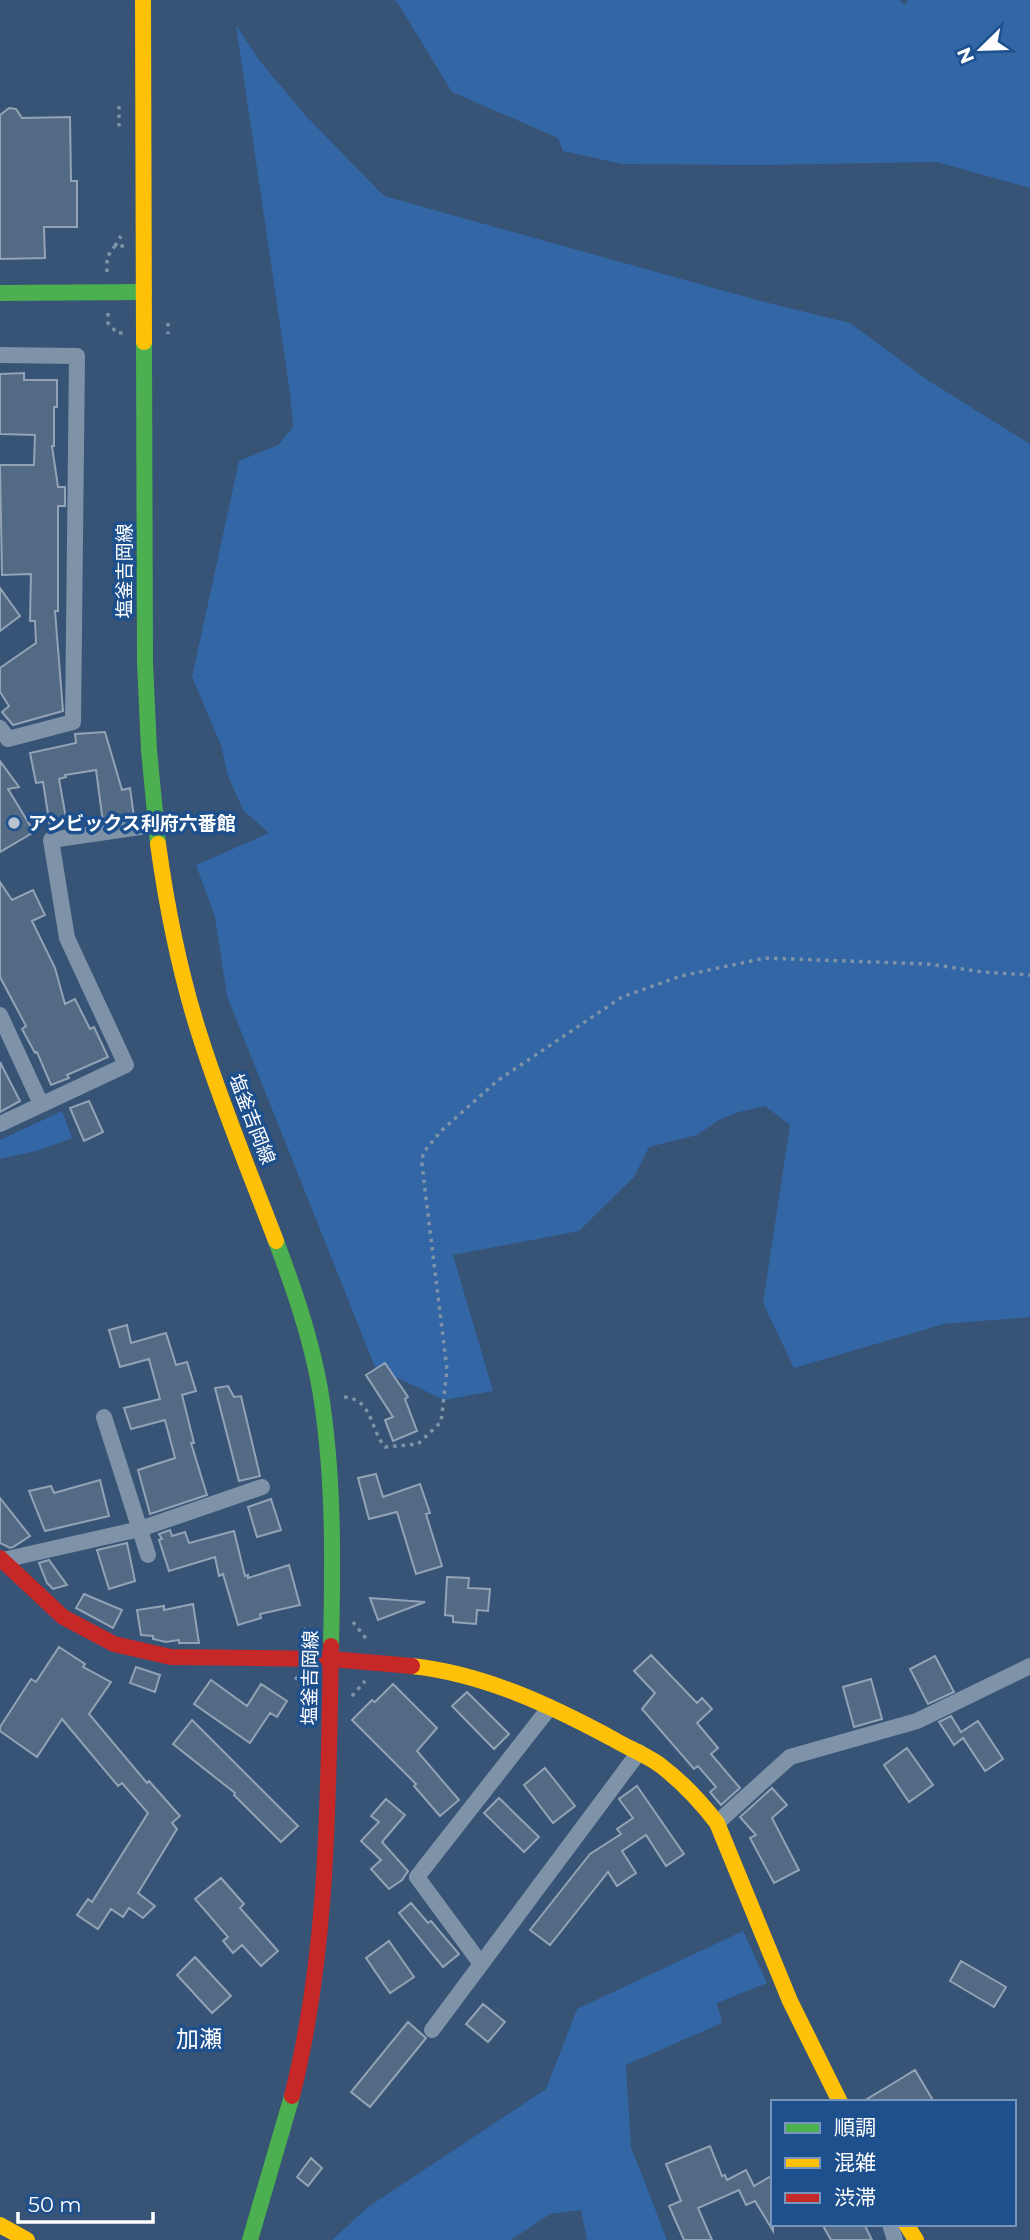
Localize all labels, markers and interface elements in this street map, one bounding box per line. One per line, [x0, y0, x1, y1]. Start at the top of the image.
north arrow [946, 14, 1016, 84]
text: N [952, 44, 979, 67]
street label: 塩釜吉岡線 [113, 523, 136, 619]
place label: アンビックス利府六番館 [28, 812, 236, 835]
marker: アンビックス利府六番館 [6, 815, 22, 831]
street label: 塩釜吉岡線 [224, 1071, 280, 1167]
street label: 塩釜吉岡線 [298, 1630, 322, 1726]
district label: 加瀬 [176, 2025, 222, 2053]
legend [771, 2100, 1016, 2226]
text: 順調 [834, 2115, 876, 2140]
text: 混雑 [834, 2150, 876, 2175]
scale bar [18, 2180, 152, 2224]
text: 渋滞 [834, 2185, 876, 2210]
text: 50 m [28, 2192, 82, 2217]

